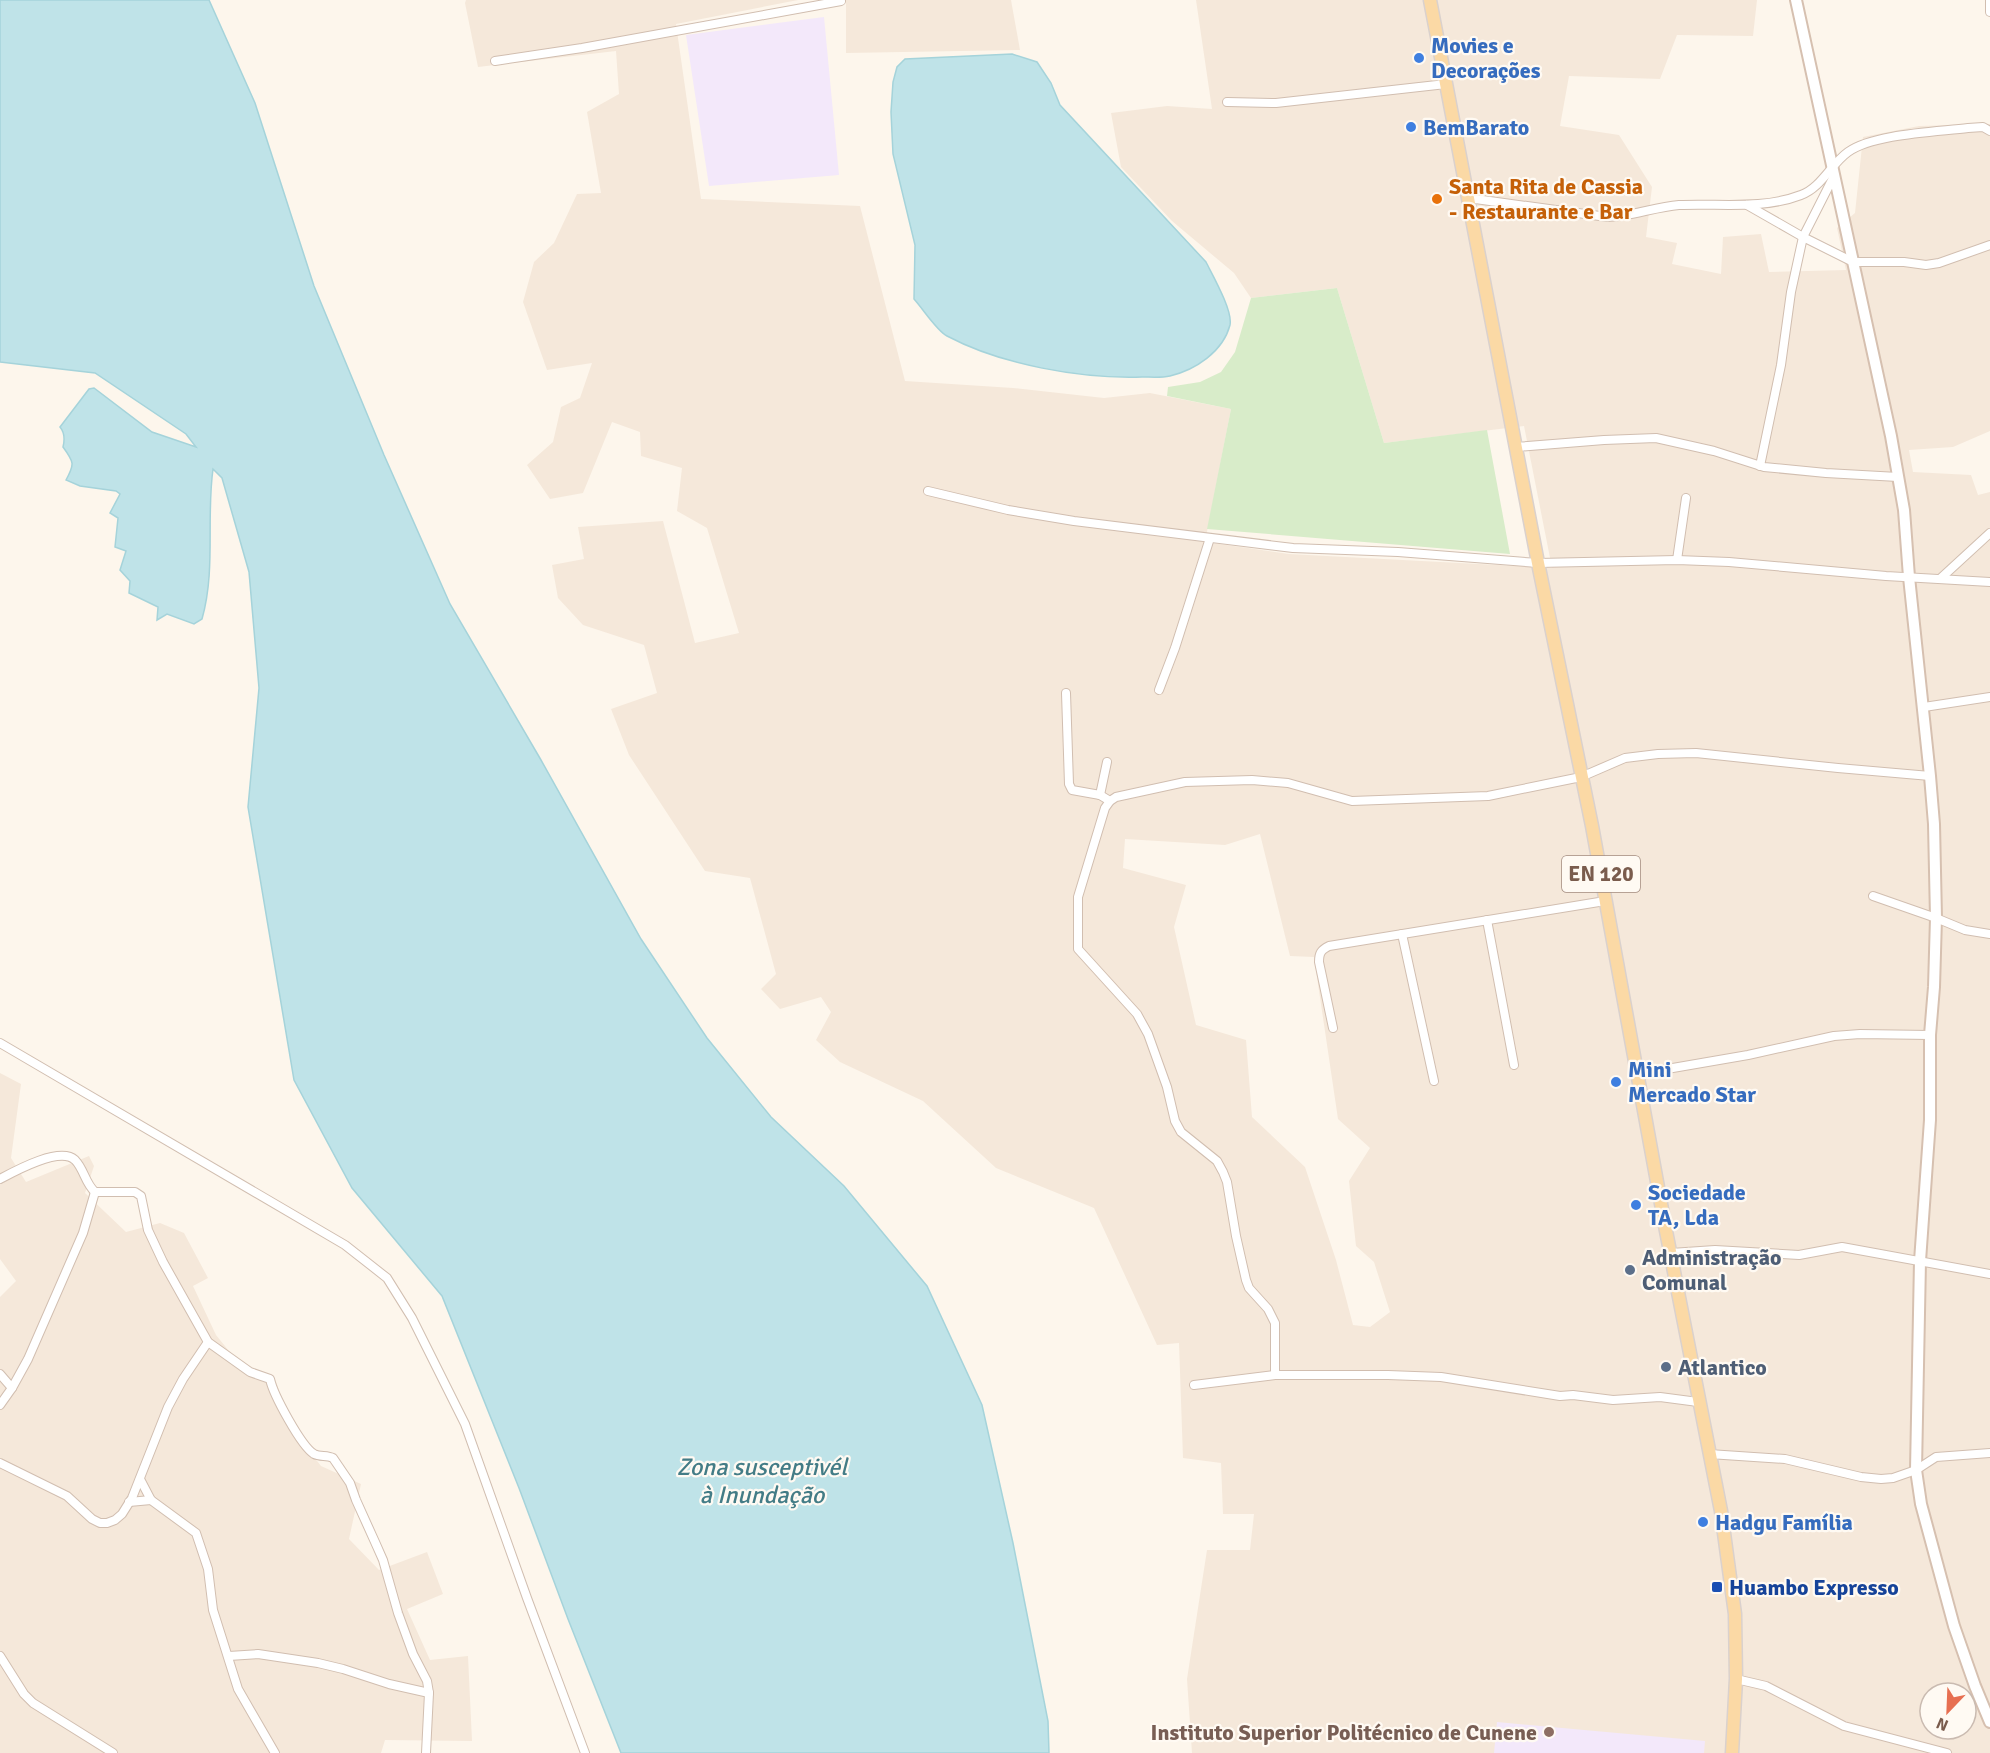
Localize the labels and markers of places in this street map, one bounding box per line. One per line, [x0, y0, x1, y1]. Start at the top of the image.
place label: Movies e Decorações [1431, 32, 1541, 84]
marker: Movies e Decorações [1412, 51, 1426, 65]
place label: BemBarato [1423, 114, 1529, 141]
marker: BemBarato [1404, 120, 1418, 134]
place label: Santa Rita de Cassia - Restaurante e Bar [1449, 173, 1643, 225]
marker: Santa Rita de Cassia - Restaurante e Bar [1430, 192, 1444, 206]
place label: Mini Mercado Star [1628, 1056, 1756, 1108]
marker: Mini Mercado Star [1609, 1075, 1623, 1089]
place label: Sociedade TA, Lda [1648, 1179, 1746, 1231]
marker: Sociedade TA, Lda [1629, 1198, 1643, 1212]
place label: Administração Comunal [1642, 1244, 1781, 1296]
marker: Administração Comunal [1623, 1263, 1637, 1277]
place label: Atlantico [1678, 1354, 1767, 1381]
marker: Atlantico [1659, 1360, 1673, 1374]
place label: Hadgu Família [1715, 1509, 1853, 1536]
marker: Hadgu Família [1696, 1515, 1710, 1529]
place label: Huambo Expresso [1729, 1574, 1899, 1601]
marker: Huambo Expresso [1710, 1580, 1724, 1594]
place label: Instituto Superior Politécnico de Cunene [1150, 1719, 1537, 1746]
marker: Instituto Superior Politécnico de Cunene [1542, 1725, 1556, 1739]

